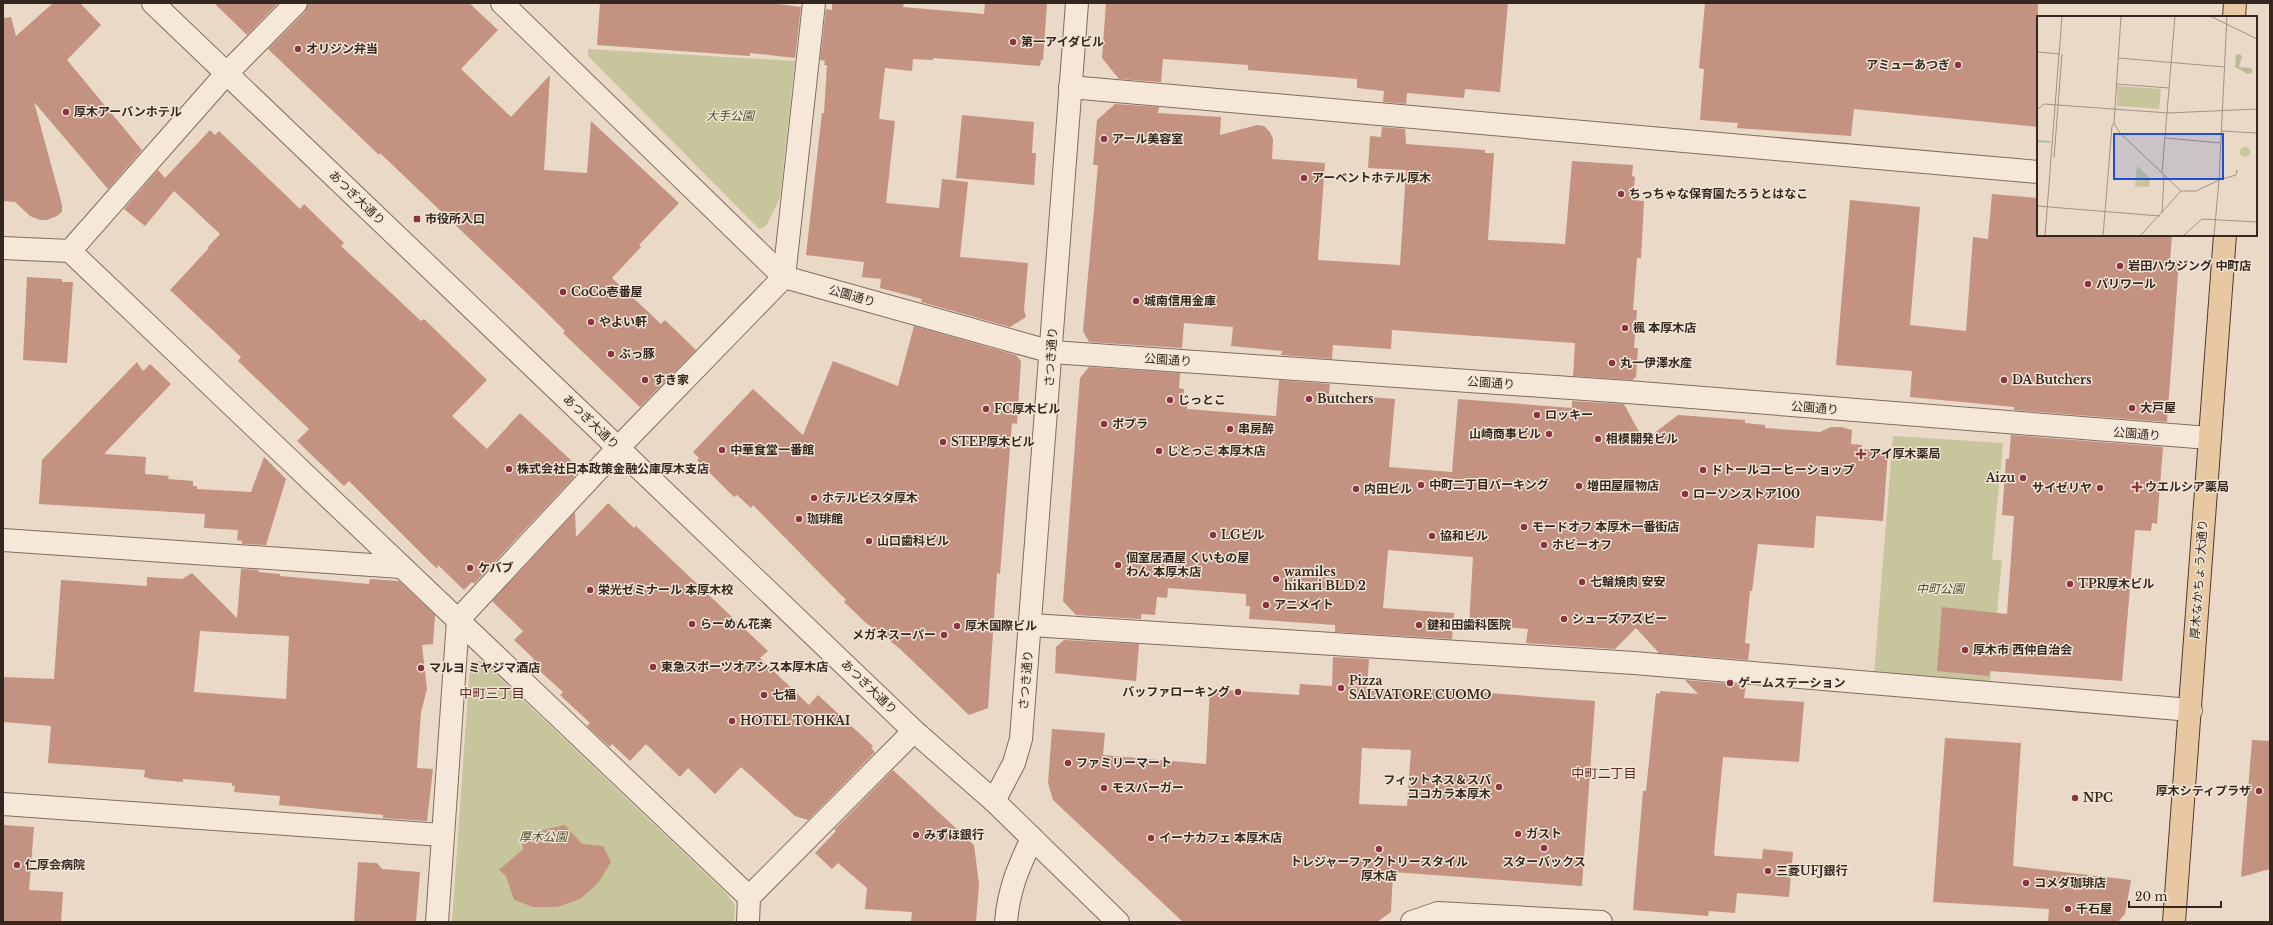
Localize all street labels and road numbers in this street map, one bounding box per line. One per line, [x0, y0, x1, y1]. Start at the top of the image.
street label: あつぎ大通り [326, 167, 388, 228]
street label: 公園通り [827, 282, 877, 309]
street label: さつき通り [1041, 327, 1060, 387]
street label: 公園通り [1144, 350, 1193, 369]
street label: 公園通り [1467, 373, 1516, 392]
street label: あつぎ大通り [560, 391, 622, 452]
street label: 公園通り [1790, 398, 1840, 417]
street label: 公園通り [2112, 424, 2162, 443]
street label: 厚木なかちょう大通り [2187, 519, 2210, 639]
street label: さつき通り [1015, 649, 1036, 711]
street label: あつぎ大通り [838, 656, 900, 717]

